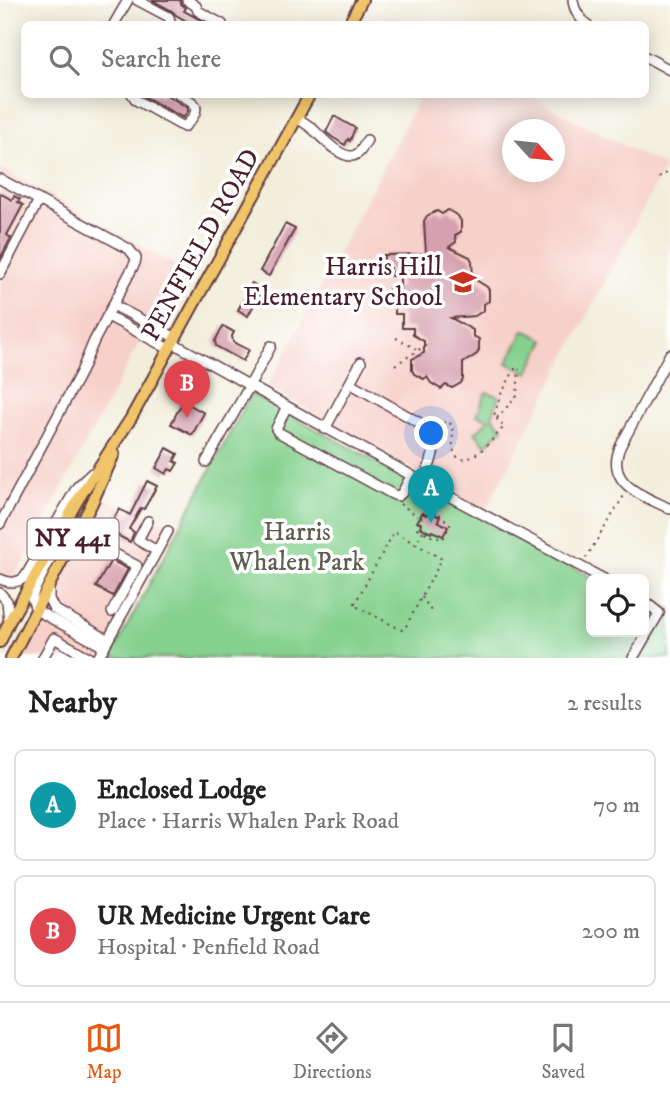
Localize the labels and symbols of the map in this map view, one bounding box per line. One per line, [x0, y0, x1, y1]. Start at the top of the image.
north arrow [502, 119, 565, 182]
street label: PENFIELD ROAD [134, 143, 268, 347]
place label: Harris Hill Elementary School [243, 251, 442, 314]
school or university icon: Harris Hill Elementary School [448, 267, 478, 297]
pin: B [164, 360, 210, 418]
your location [414, 416, 448, 450]
pin: A [408, 465, 454, 523]
park label: Harris Whalen Park [228, 516, 365, 579]
road number: NY 441 [28, 518, 119, 560]

